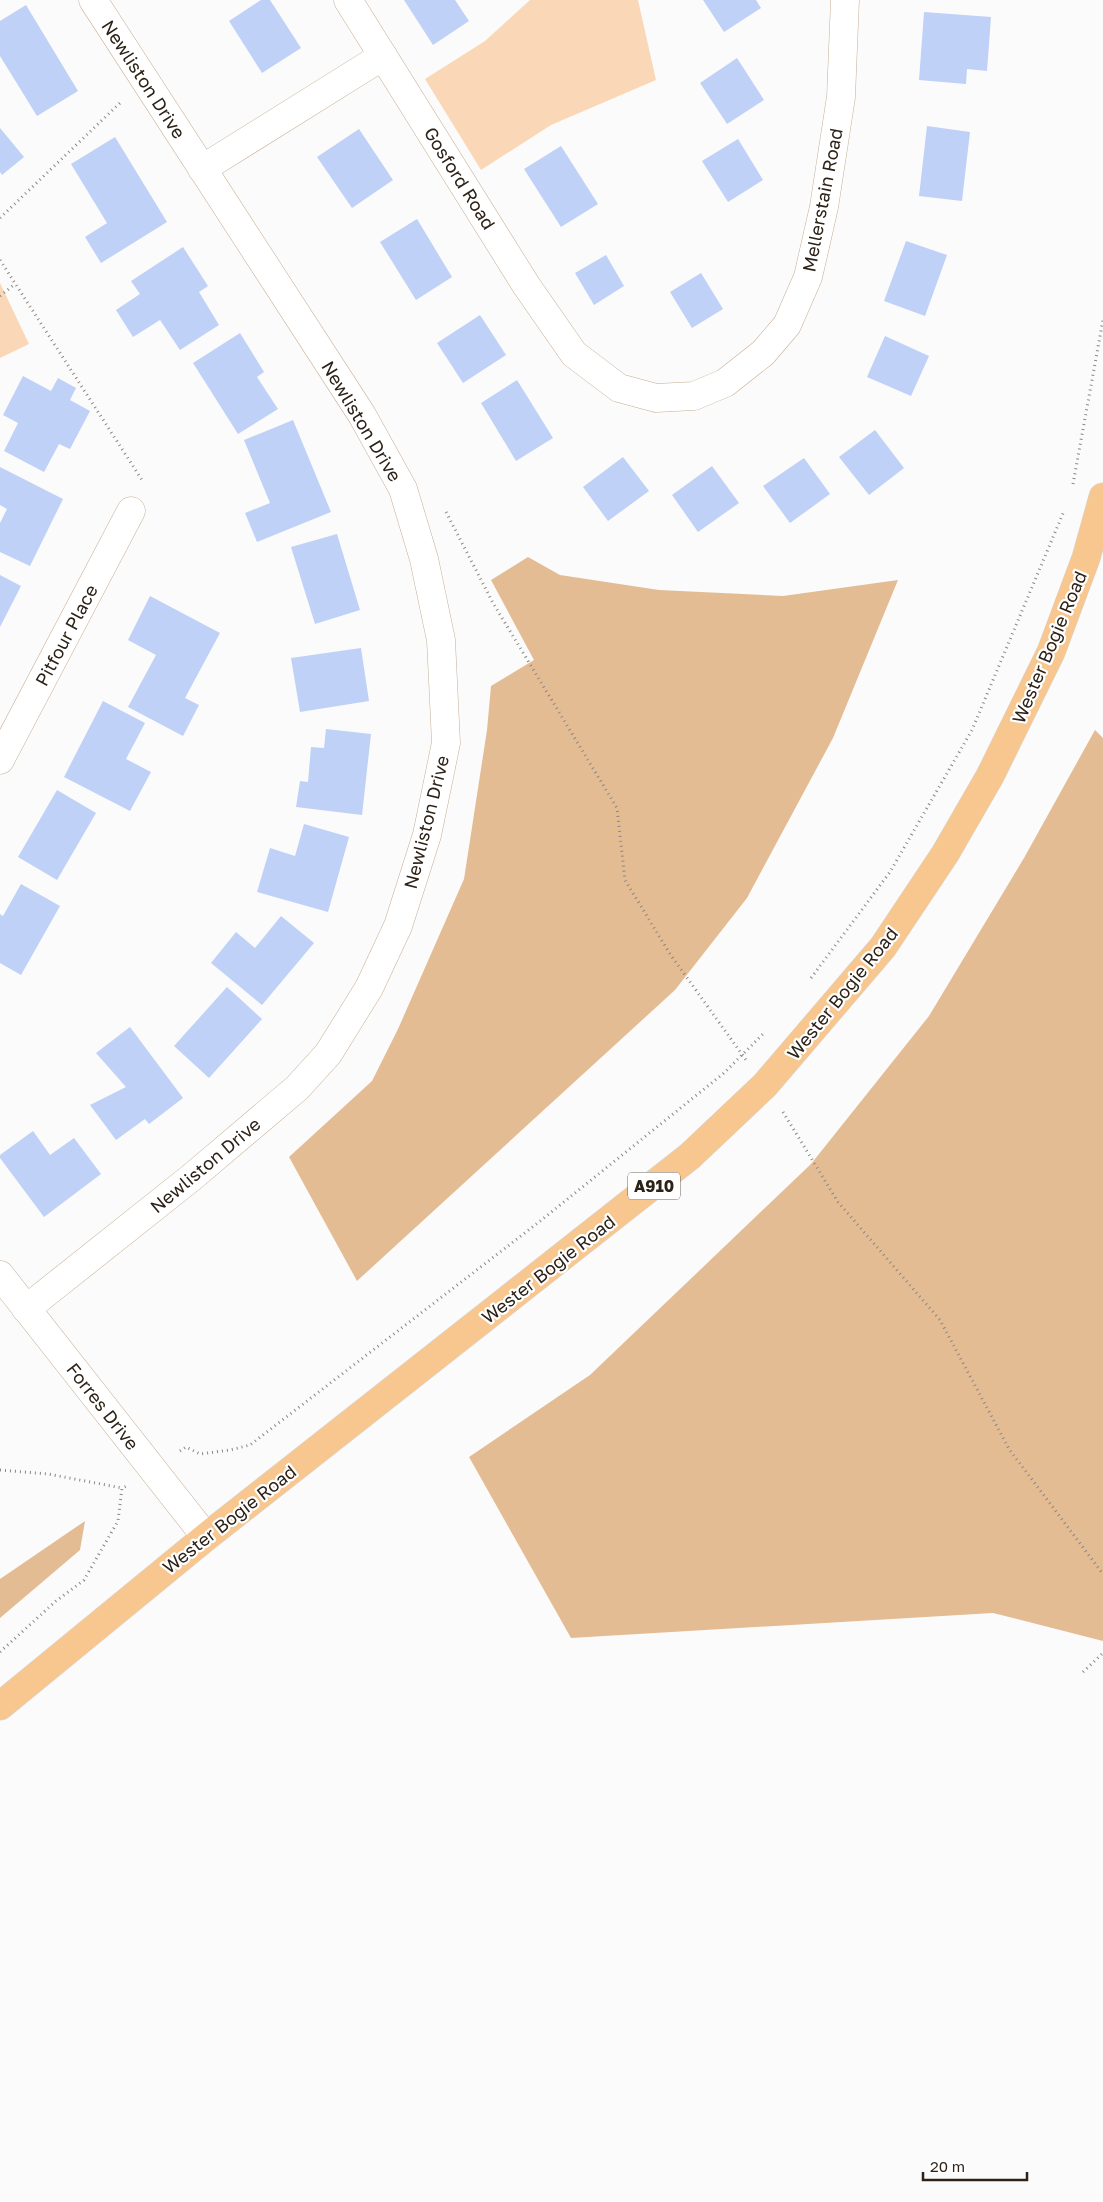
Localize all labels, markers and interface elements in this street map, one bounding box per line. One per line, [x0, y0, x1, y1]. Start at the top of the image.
street label: Newliston Drive [98, 16, 190, 142]
street label: Gosford Road [420, 123, 500, 233]
street label: Mellerstain Road [797, 126, 847, 274]
street label: Newliston Drive [317, 357, 407, 485]
street label: Wester Bogie Road [1007, 567, 1091, 727]
street label: Pitfour Place [30, 581, 102, 689]
street label: Newliston Drive [399, 753, 453, 891]
street label: Wester Bogie Road [782, 923, 902, 1063]
street label: Newliston Drive [146, 1113, 264, 1217]
road number: A910 [628, 1172, 680, 1200]
street label: Wester Bogie Road [477, 1210, 619, 1328]
street label: Forres Drive [62, 1358, 144, 1454]
street label: Wester Bogie Road [158, 1460, 300, 1578]
scale bar [923, 2150, 1027, 2182]
text: 20 m [930, 2157, 965, 2175]

